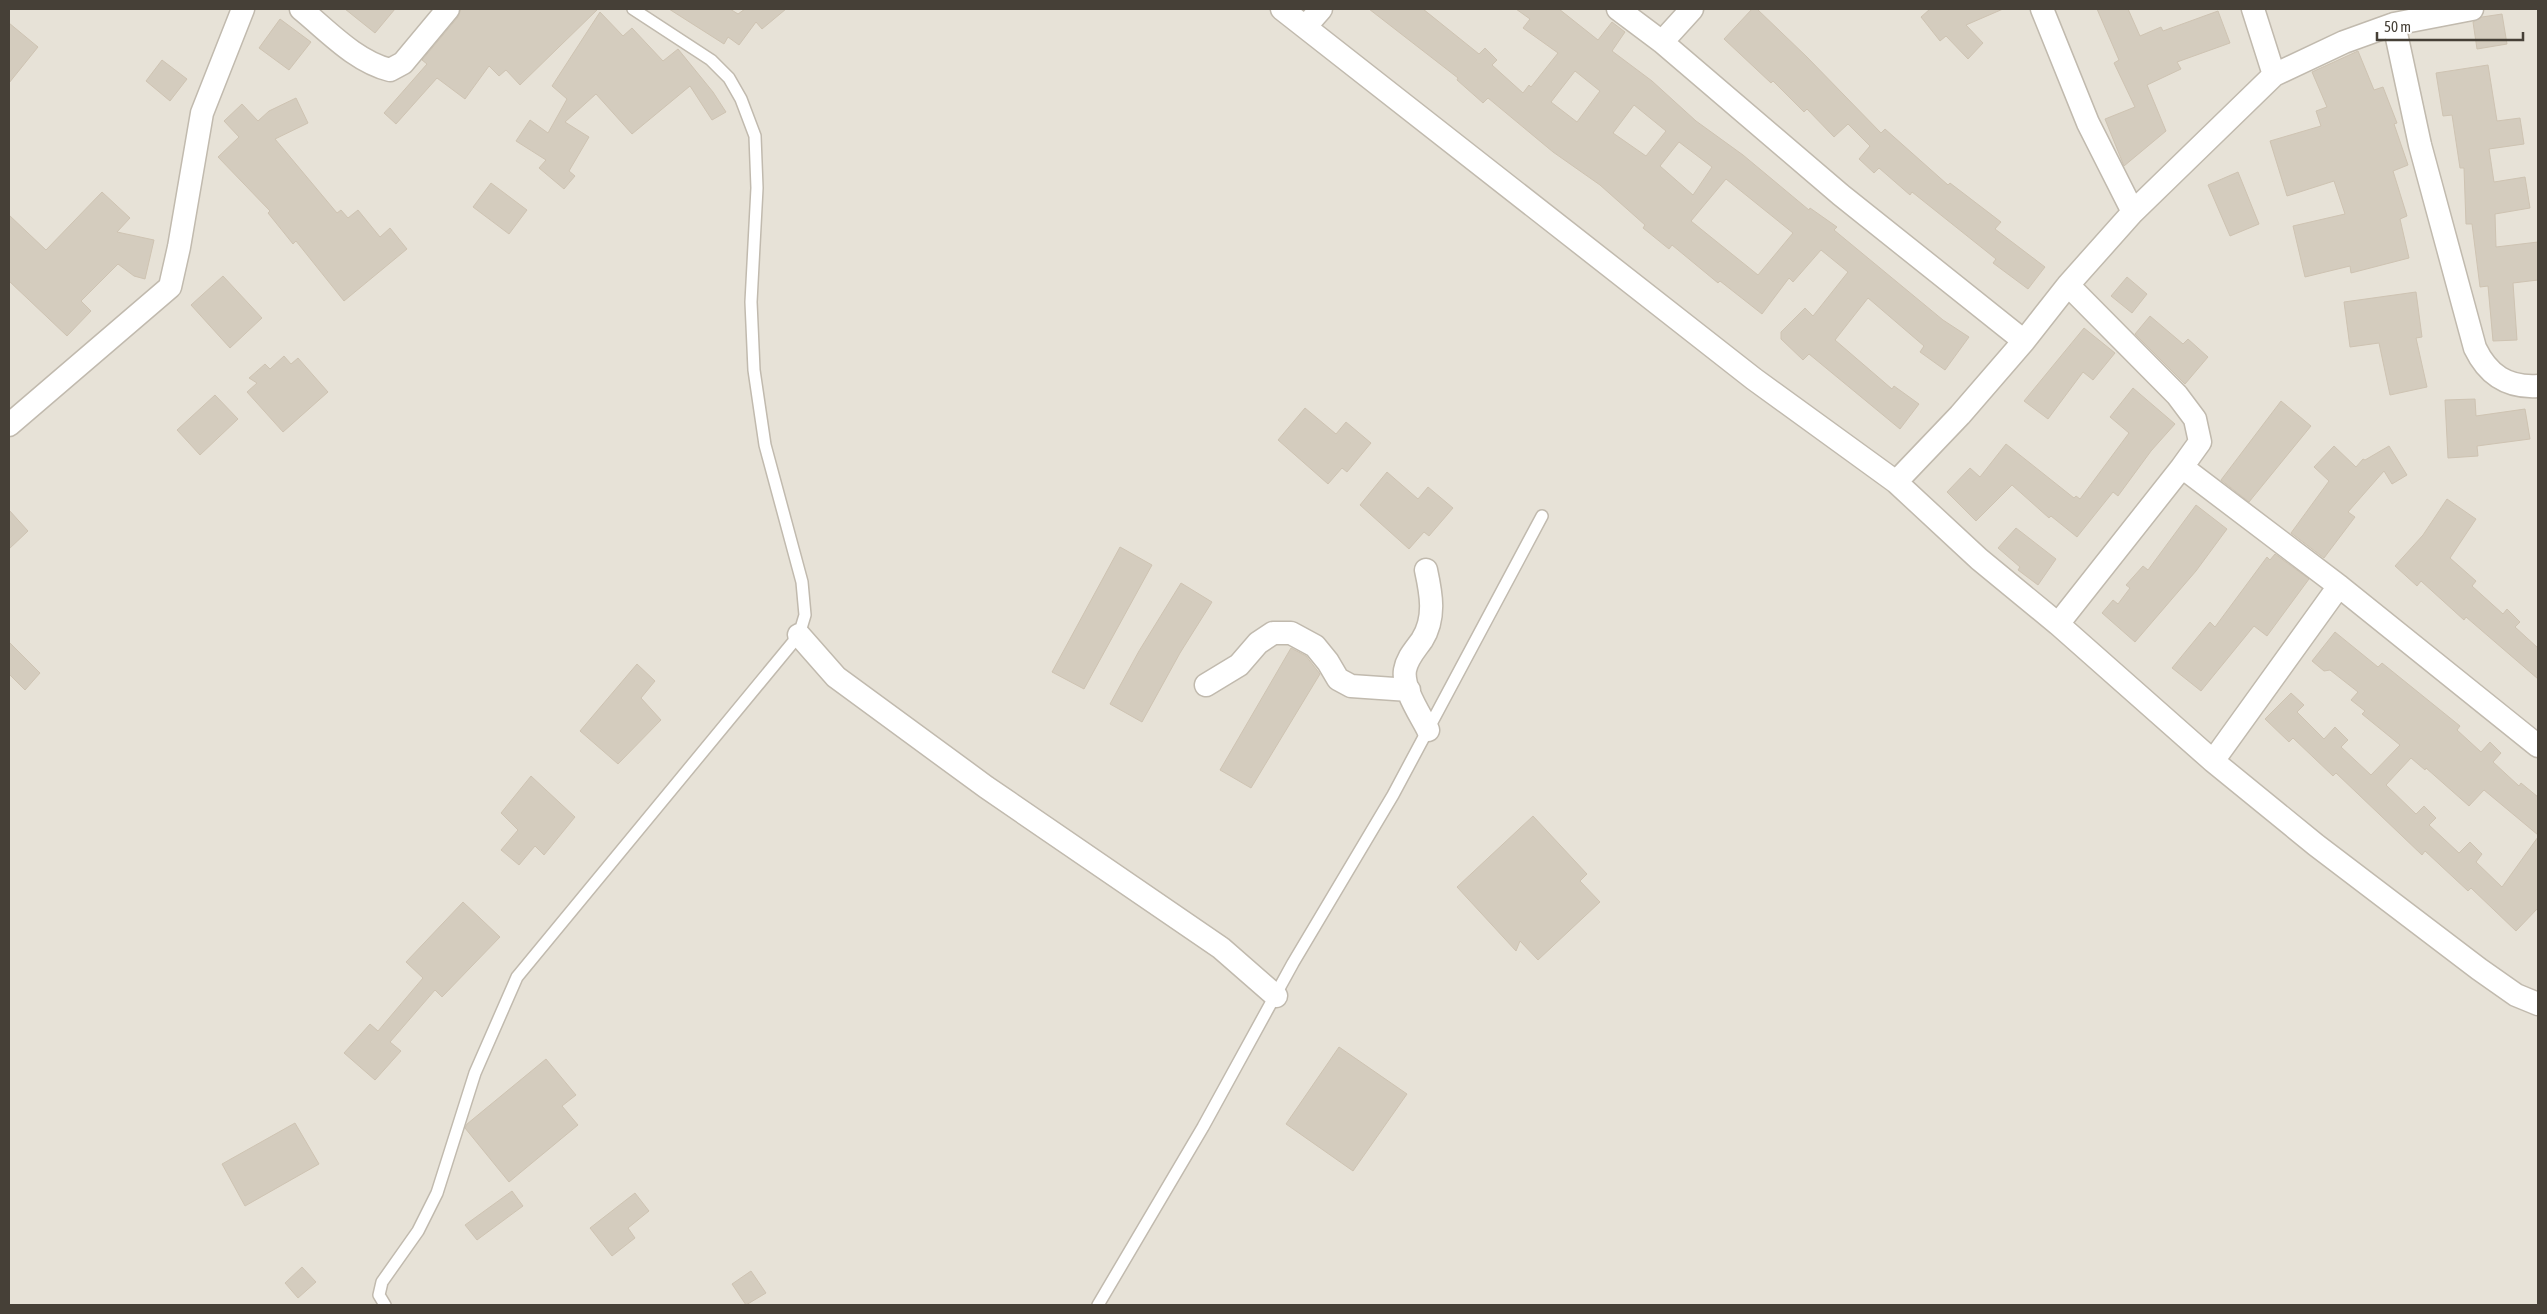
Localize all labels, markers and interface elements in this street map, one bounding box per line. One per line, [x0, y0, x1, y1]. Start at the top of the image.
scale bar [2377, 10, 2523, 42]
text: 50 m [2384, 18, 2411, 35]

